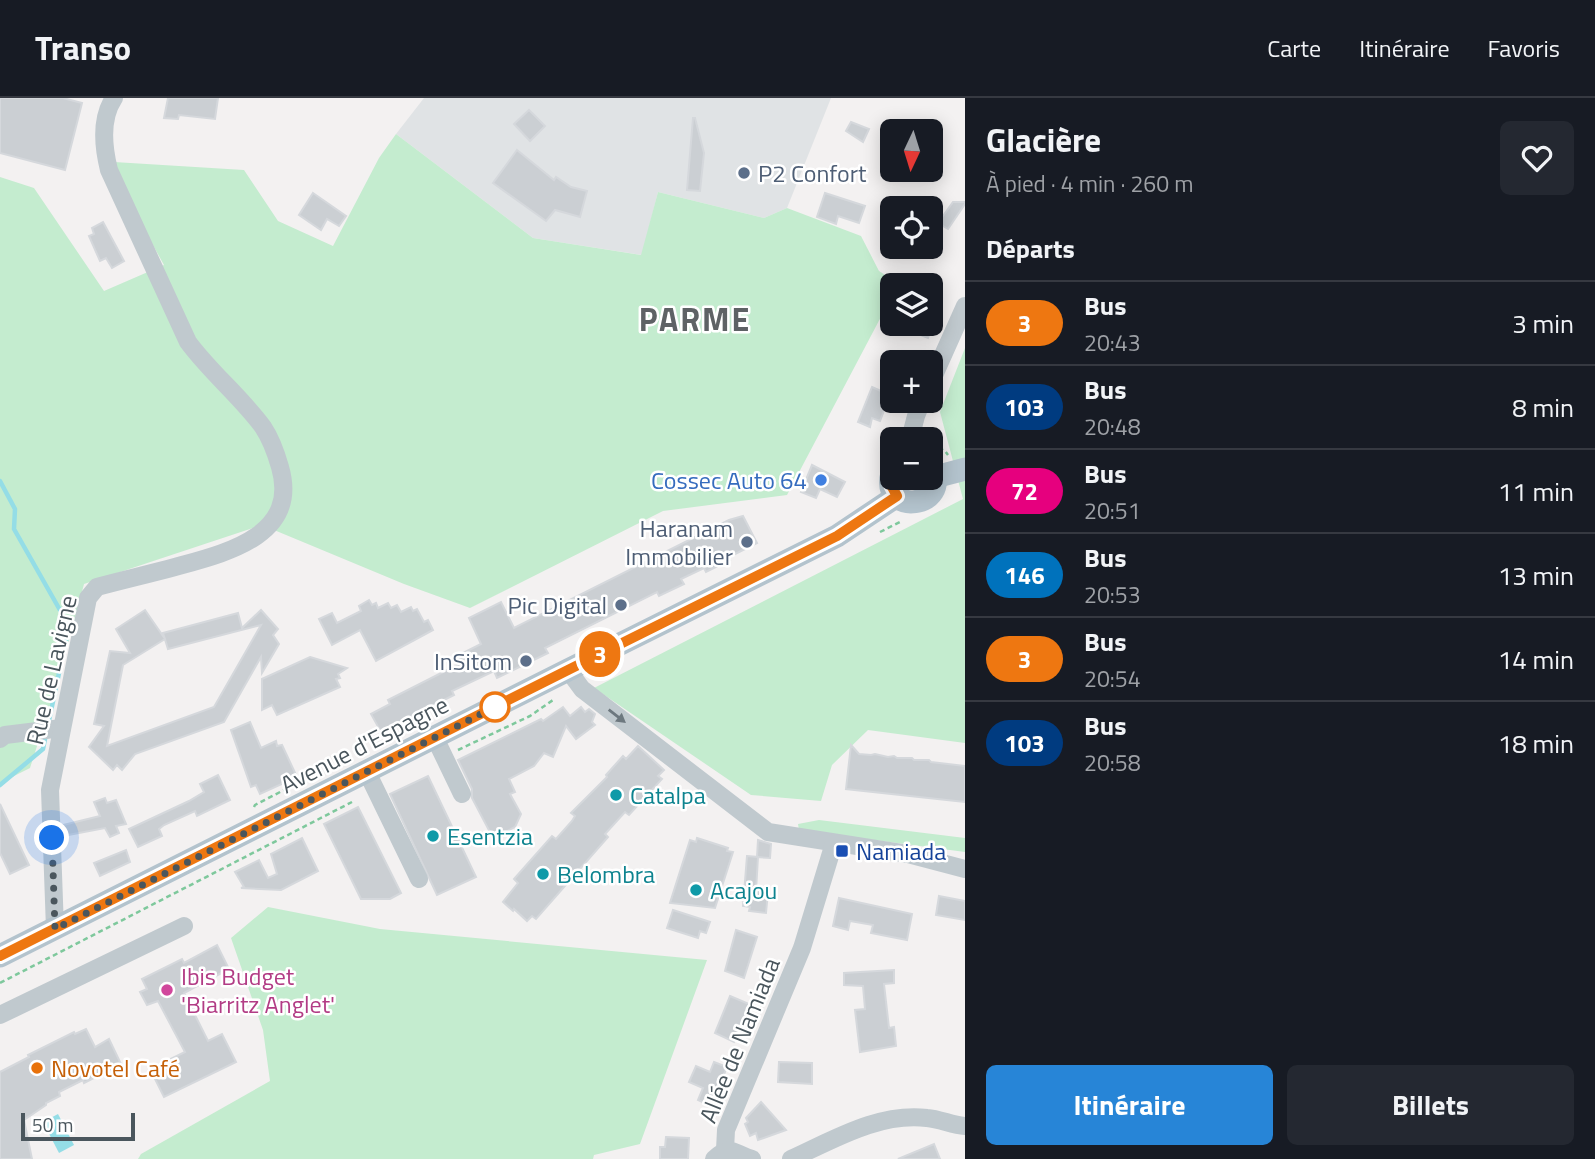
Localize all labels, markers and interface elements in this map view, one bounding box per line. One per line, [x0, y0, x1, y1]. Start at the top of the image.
text: Transo [35, 23, 131, 73]
text: Carte [1267, 30, 1321, 66]
text: Itinéraire [1359, 30, 1450, 66]
text: Favoris [1488, 30, 1560, 66]
text: Glacière [986, 115, 1101, 165]
north arrow [880, 119, 943, 182]
map controls [880, 119, 943, 490]
button: heart [1500, 121, 1574, 195]
place label: P2 Confort [758, 155, 867, 191]
marker: P2 Confort [736, 165, 752, 181]
text: À pied · 4 min · 260 m [986, 166, 1193, 201]
button: locate [880, 196, 943, 259]
text: Départs [986, 229, 1075, 268]
button: layers [880, 273, 943, 336]
text: Bus [1084, 286, 1126, 325]
district label: PARME [639, 295, 751, 343]
text: 3 min [1512, 304, 1574, 343]
text: 3 [1018, 305, 1031, 341]
text: 20:43 [1084, 325, 1141, 360]
button: + [880, 350, 943, 413]
text: Bus [1084, 370, 1126, 409]
text: 8 min [1512, 388, 1574, 427]
text: 103 [1004, 389, 1045, 425]
text: 20:48 [1084, 409, 1141, 444]
button: − [880, 427, 943, 490]
text: Bus [1084, 454, 1126, 493]
place label: Cossec Auto 64 [651, 462, 807, 498]
marker: Cossec Auto 64 [813, 472, 829, 488]
text: 11 min [1498, 472, 1574, 511]
text: 72 [1011, 473, 1038, 509]
text: 20:51 [1084, 493, 1141, 528]
place label: Haranam Immobilier [625, 510, 733, 574]
marker: Haranam Immobilier [739, 534, 755, 550]
text: Bus [1084, 538, 1126, 577]
text: 13 min [1498, 556, 1574, 595]
text: 146 [1004, 557, 1045, 593]
text: 20:53 [1084, 577, 1141, 612]
place label: Pic Digital [507, 587, 607, 623]
street label: Rue de Lavigne [16, 592, 86, 748]
marker: Pic Digital [613, 597, 629, 613]
text: Bus [1084, 622, 1126, 661]
line badge: 3 [577, 631, 623, 677]
text: 3 [593, 636, 607, 672]
text: 14 min [1498, 640, 1574, 679]
text: 3 [1018, 641, 1031, 677]
place label: InSitom [434, 643, 512, 679]
marker: InSitom [518, 653, 534, 669]
text: 20:54 [1084, 661, 1141, 696]
street label: Avenue d'Espagne [274, 686, 454, 802]
unlabelled marker [480, 692, 510, 722]
text: Bus [1084, 706, 1126, 745]
one-way arrow [607, 709, 625, 724]
text: 18 min [1498, 724, 1574, 763]
text: 103 [1004, 725, 1045, 761]
text: 20:58 [1084, 745, 1141, 780]
place label: Catalpa [630, 777, 706, 813]
marker: Catalpa [608, 787, 624, 803]
place label: Esentzia [447, 818, 533, 854]
your location [34, 820, 69, 855]
marker: Esentzia [425, 828, 441, 844]
place label: Namiada [856, 833, 946, 869]
marker: Namiada [834, 843, 850, 859]
place label: Belombra [557, 856, 655, 892]
marker: Belombra [535, 866, 551, 882]
place label: Acajou [710, 872, 777, 908]
marker: Acajou [688, 882, 704, 898]
street label: Allée de Namiada [689, 952, 789, 1128]
place label: Ibis Budget 'Biarritz Anglet' [181, 958, 335, 1022]
marker: Ibis Budget 'Biarritz Anglet' [159, 982, 175, 998]
place label: Novotel Café [51, 1050, 180, 1086]
marker: Novotel Café [29, 1060, 45, 1076]
button: Itinéraire [986, 1065, 1273, 1145]
button: Billets [1287, 1065, 1574, 1145]
scale bar [21, 1110, 135, 1142]
text: 50 m [32, 1110, 73, 1139]

